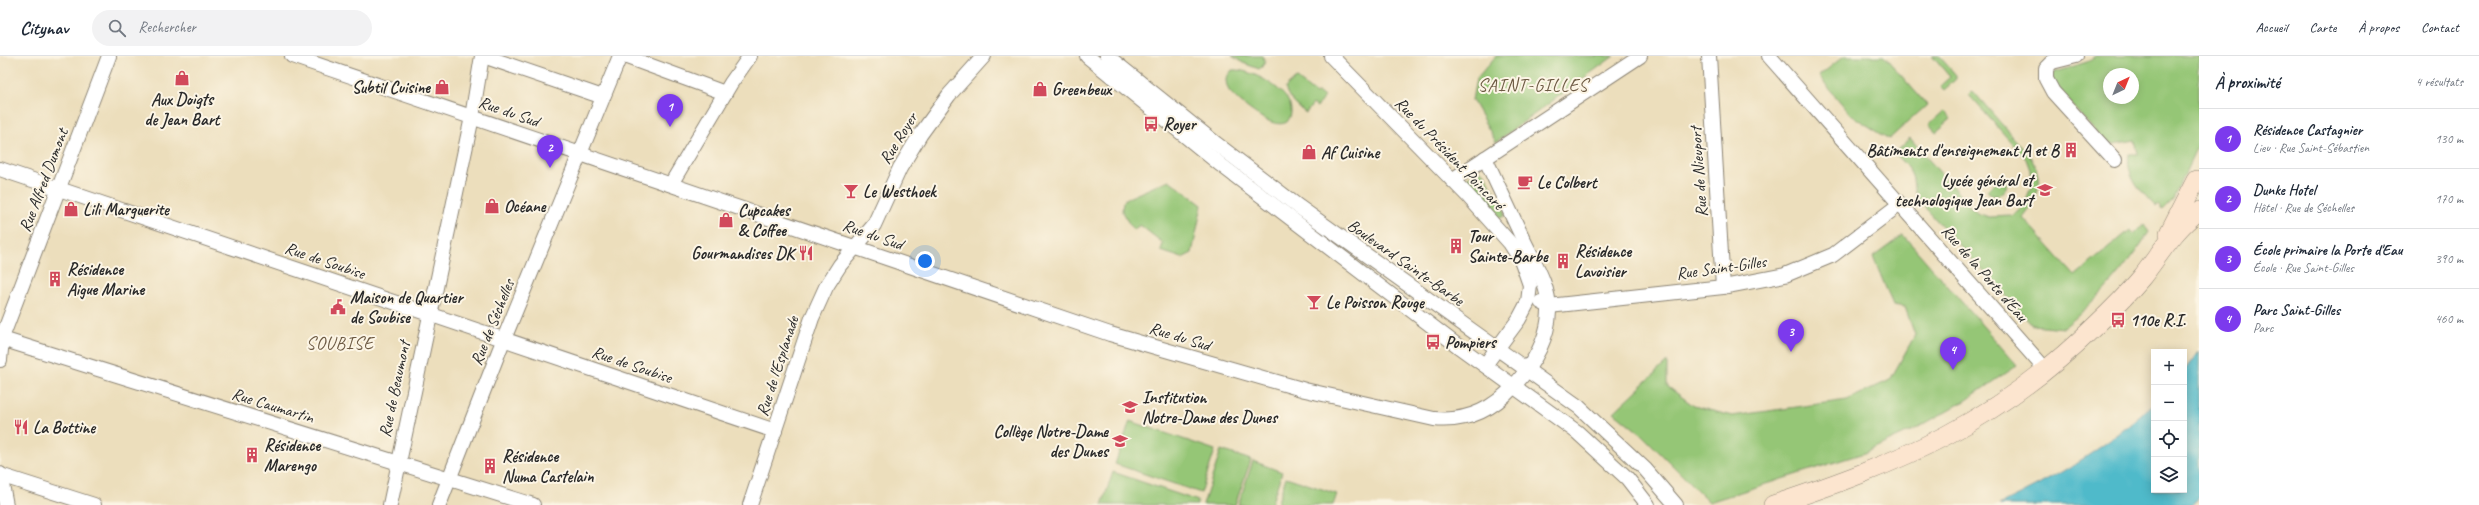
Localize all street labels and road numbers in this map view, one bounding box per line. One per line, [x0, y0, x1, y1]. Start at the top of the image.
street label: Rue du Sud [476, 91, 545, 133]
street label: Rue du Président Poincaré [1390, 93, 1511, 216]
street label: Rue Royer [875, 107, 923, 168]
street label: Rue Alfred Dumont [14, 123, 74, 235]
street label: Rue de Nieuport [1685, 124, 1712, 218]
street label: Rue du Sud [840, 214, 909, 256]
street label: Boulevard Sainte-Barbe [1343, 214, 1469, 311]
street label: Rue de la Porte d'Eau [1937, 221, 2033, 327]
street label: Rue de Soubise [282, 237, 369, 284]
street label: Rue Saint-Gilles [1675, 250, 1770, 284]
street label: Rue de Séchelles [466, 275, 520, 368]
street label: Rue de l'Esplanade [751, 312, 804, 419]
street label: Rue du Sud [1147, 317, 1216, 357]
street label: Rue de Beaumont [374, 337, 415, 439]
street label: Rue de Soubise [589, 341, 676, 388]
street label: Rue Caumartin [229, 383, 318, 428]

